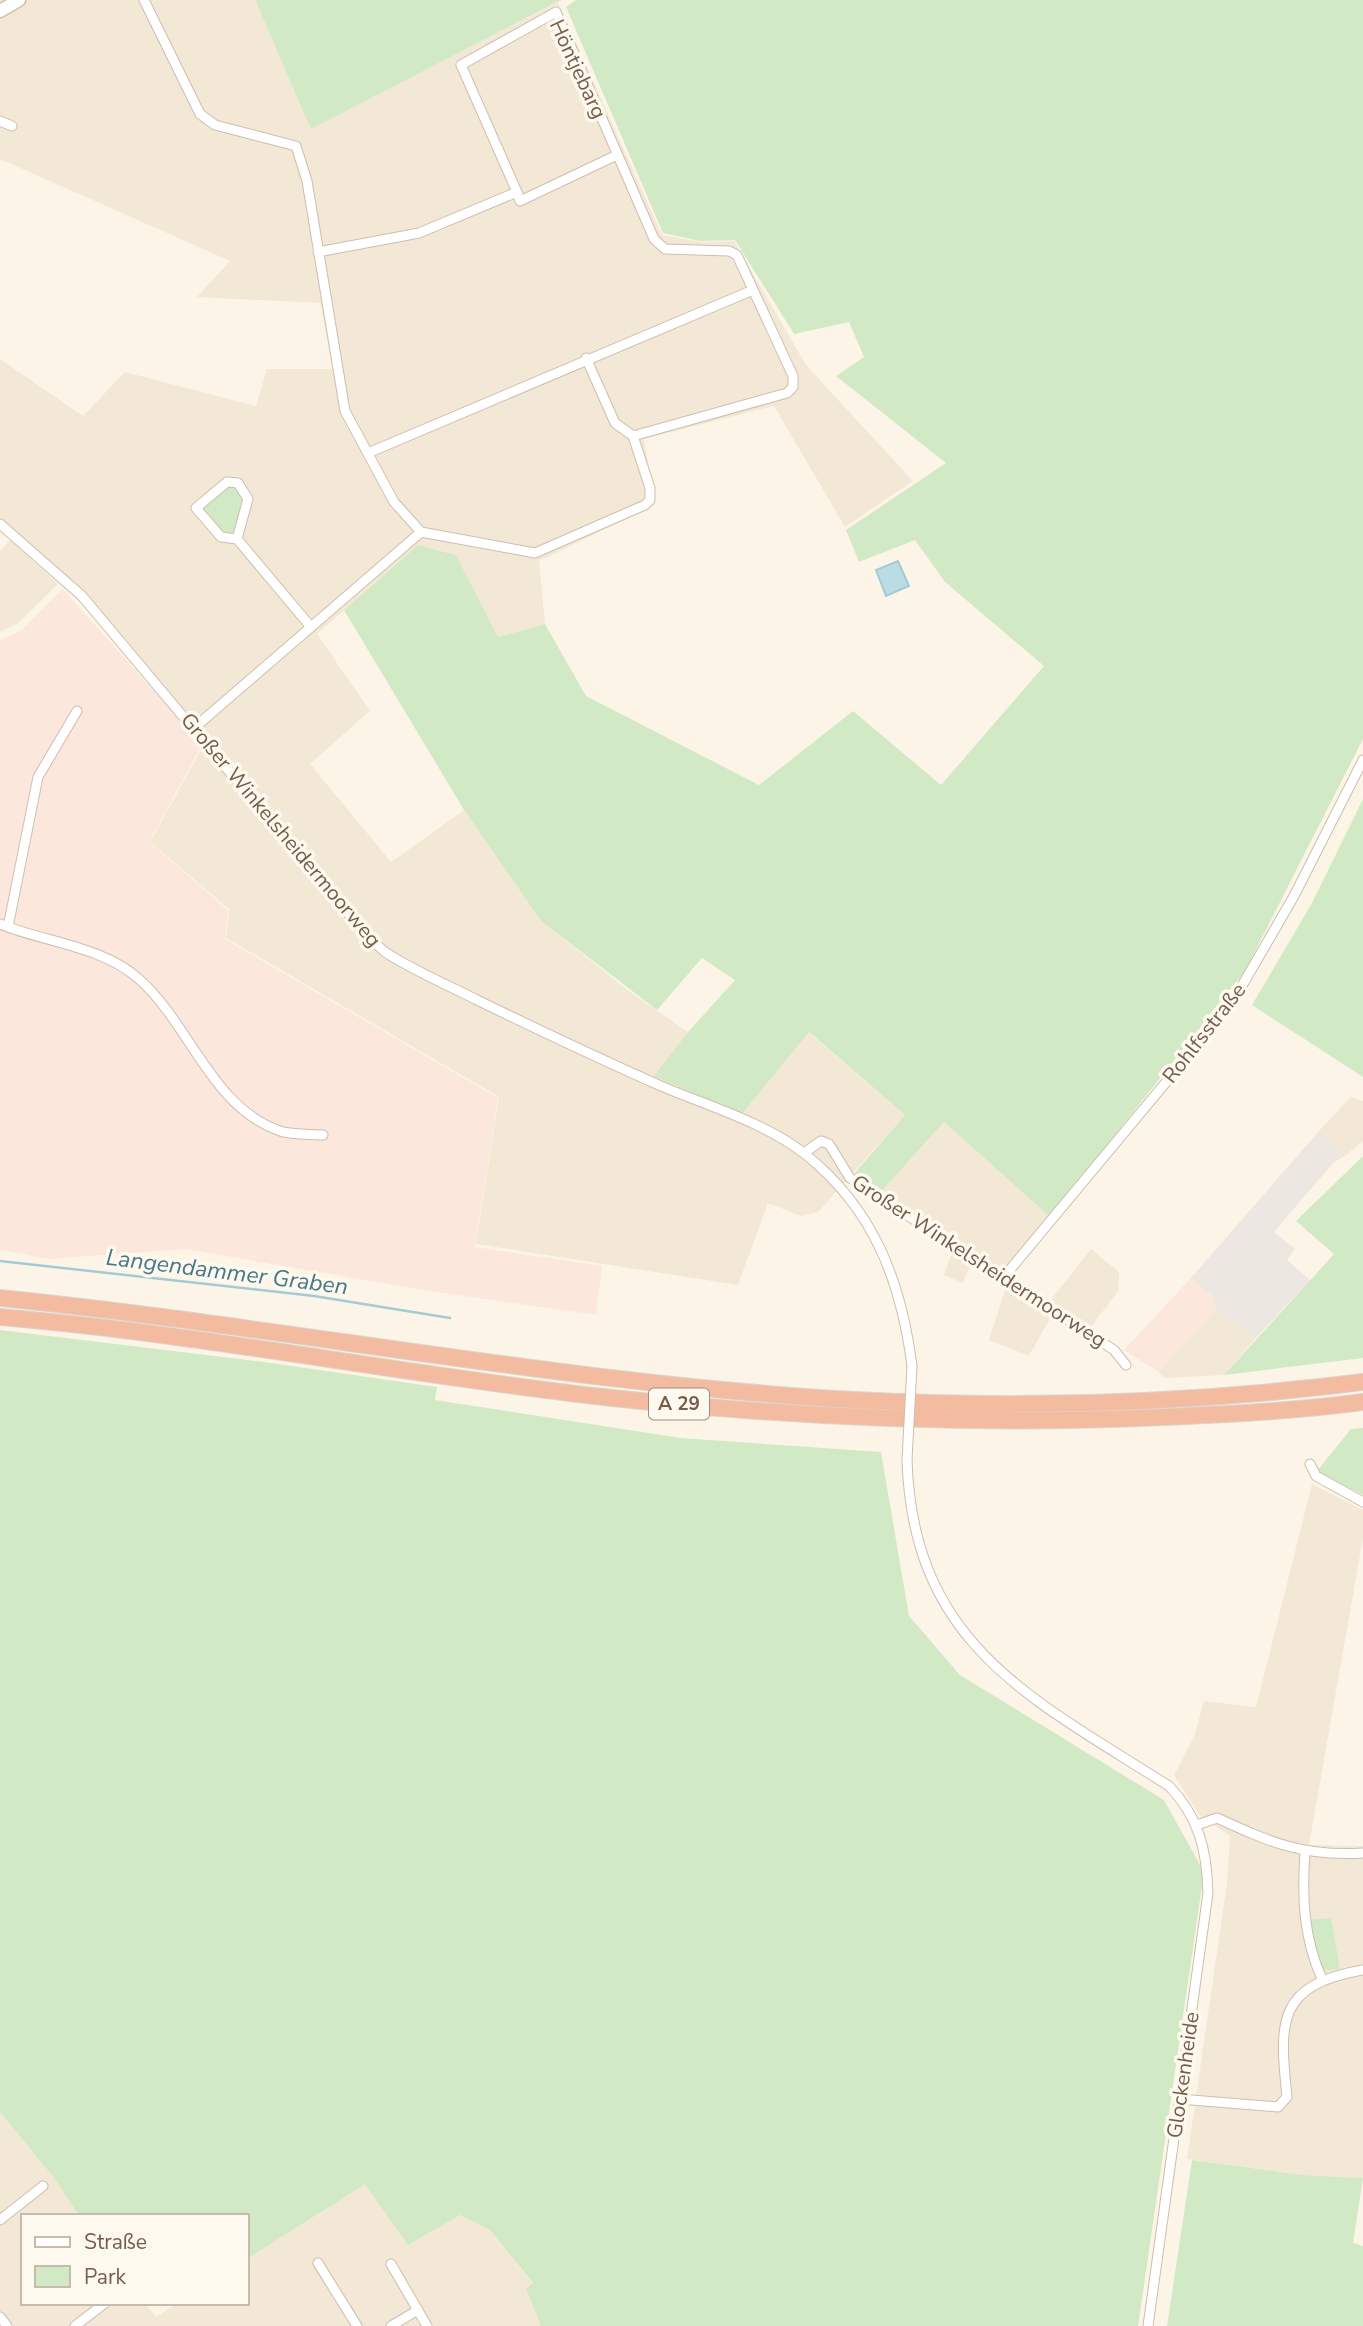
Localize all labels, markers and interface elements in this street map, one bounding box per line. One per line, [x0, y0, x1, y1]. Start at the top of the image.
street label: Höntjebarg [543, 15, 613, 123]
street label: Großer Winkelsheidermoorweg [174, 707, 388, 953]
street label: Rohlfsstraße [1156, 977, 1252, 1089]
street label: Großer Winkelsheidermoorweg [846, 1168, 1112, 1354]
water label: Langendammer Graben [104, 1242, 350, 1302]
road number: A 29 [649, 1388, 709, 1420]
street label: Glockenheide [1160, 2010, 1206, 2140]
legend [21, 2214, 248, 2305]
text: Straße [84, 2228, 147, 2256]
text: Park [84, 2263, 126, 2291]

